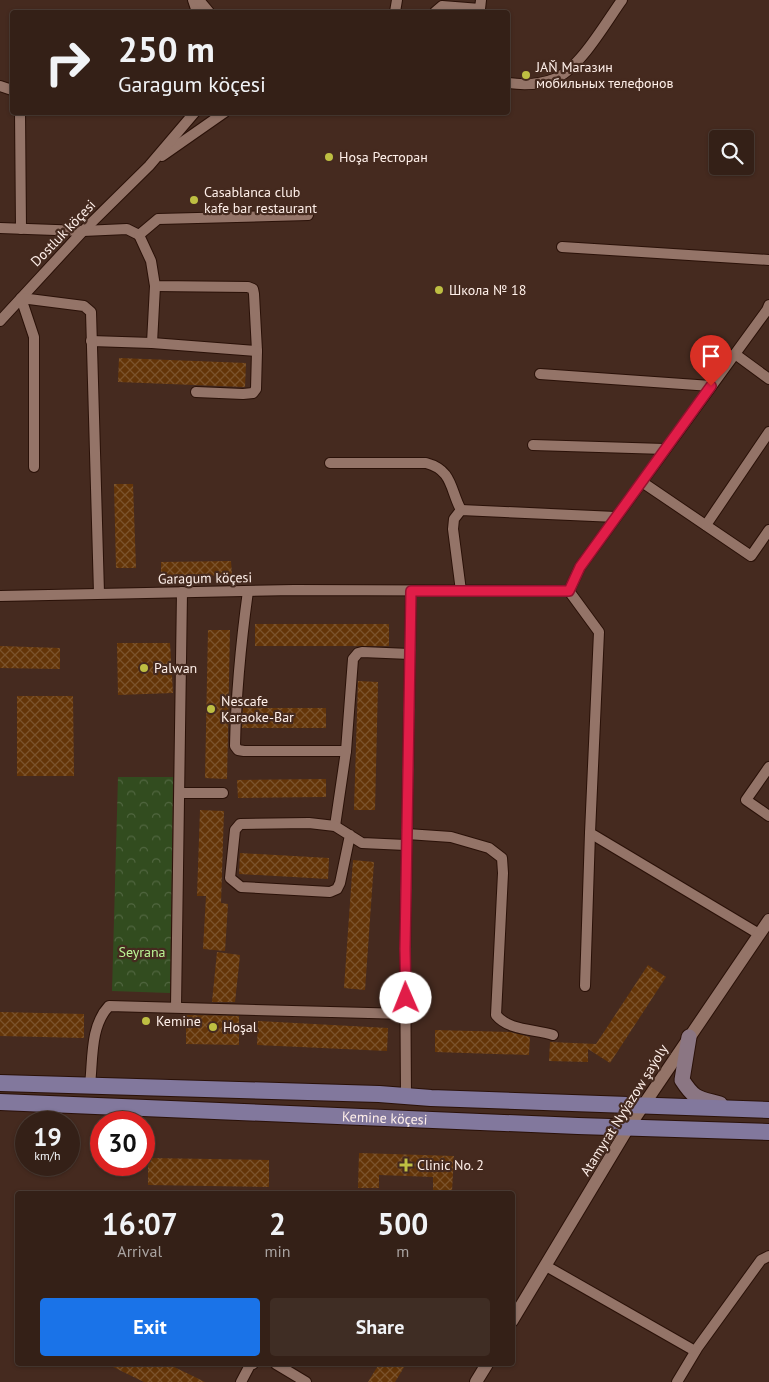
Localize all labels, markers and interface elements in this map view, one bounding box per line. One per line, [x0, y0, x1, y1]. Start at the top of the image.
text: 250 m [118, 26, 215, 72]
icon: right [35, 30, 100, 95]
place label: JAŇ Магазин мобильных телефонов [535, 58, 674, 92]
marker: JAŇ Магазин мобильных телефонов [520, 69, 532, 81]
text: Garagum köçesi [118, 70, 266, 98]
map controls [709, 130, 754, 175]
button: search [709, 130, 754, 175]
place label: Hoşa Ресторан [339, 148, 428, 166]
marker: Hoşa Ресторан [323, 151, 335, 163]
place label: Casablanca club kafe bar restaurant [204, 183, 317, 217]
marker: Casablanca club kafe bar restaurant [188, 194, 200, 206]
street label: Dostluk köçesi [27, 196, 99, 270]
place label: Школа № 18 [449, 281, 526, 299]
marker: Школа № 18 [433, 284, 445, 296]
pin [690, 335, 732, 386]
icon: arrive [697, 342, 725, 370]
street label: Garagum köçesi [158, 568, 252, 588]
place label: Palwan [154, 659, 197, 677]
marker: Palwan [138, 662, 150, 674]
place label: Nescafe Karaoke-Bar [221, 692, 294, 726]
marker: Nescafe Karaoke-Bar [205, 703, 217, 715]
park label: Seyrana [118, 943, 166, 961]
position arrow [379, 971, 431, 1023]
place label: Kemine [156, 1012, 201, 1030]
marker: Kemine [140, 1015, 152, 1027]
place label: Hoşal [223, 1018, 257, 1036]
marker: Hoşal [207, 1021, 219, 1033]
street label: Atamyrat Nyýazow şaýoly [576, 1041, 672, 1179]
street label: Kemine köçesi [342, 1107, 428, 1129]
speed limit sign: 30 [90, 1111, 155, 1176]
text: 19 [33, 1121, 62, 1153]
text: km/h [34, 1148, 61, 1163]
place label: Clinic No. 2 [417, 1156, 484, 1174]
marker: Clinic No. 2 [399, 1158, 413, 1172]
text: 16:07 [102, 1204, 178, 1243]
text: 2 [269, 1204, 286, 1243]
text: 500 [377, 1204, 428, 1243]
text: Arrival [117, 1241, 162, 1261]
text: min [265, 1241, 291, 1261]
text: m [396, 1241, 409, 1261]
button: Exit [40, 1298, 260, 1356]
button: Share [270, 1298, 490, 1356]

